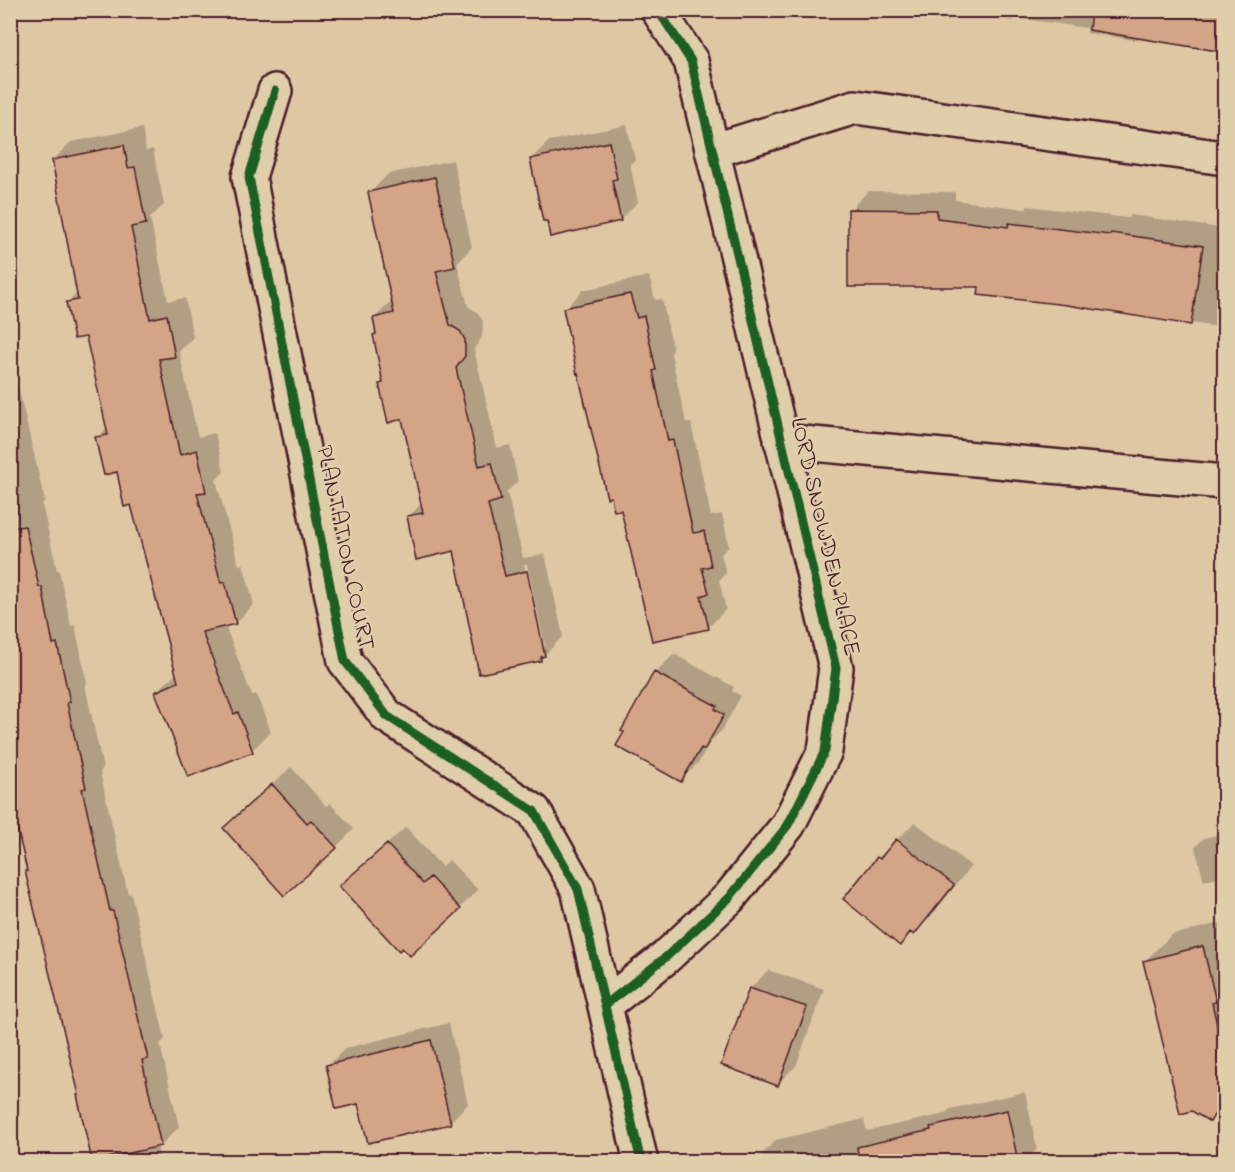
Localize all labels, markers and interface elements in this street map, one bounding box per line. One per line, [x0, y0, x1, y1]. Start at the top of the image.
street label: LORD SNOWDEN PLACE [779, 414, 869, 660]
street label: PLANTATION COURT [305, 442, 383, 654]

